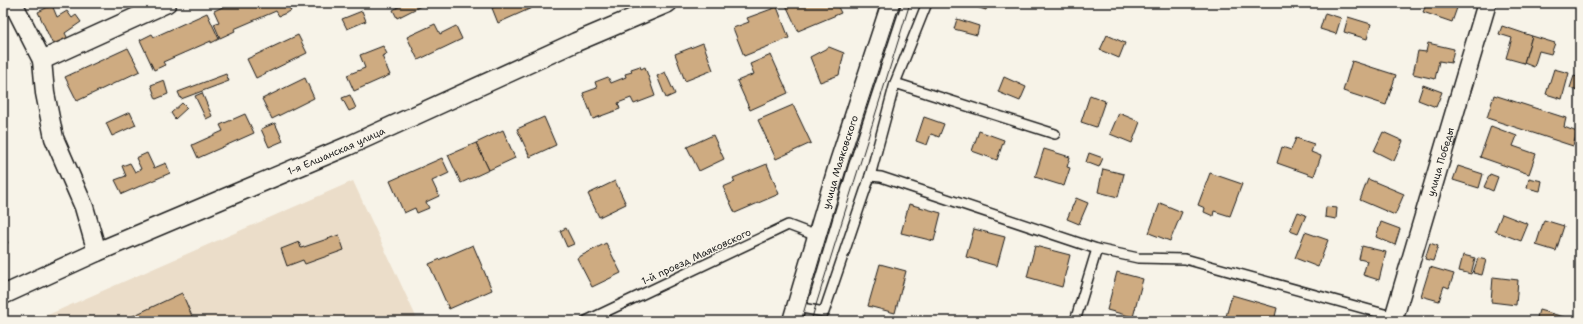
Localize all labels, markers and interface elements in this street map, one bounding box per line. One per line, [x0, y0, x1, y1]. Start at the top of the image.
street label: улица Маяковского [819, 114, 861, 211]
street label: 1-я Елшанская улица [285, 124, 388, 178]
street label: улица Победы [1424, 126, 1457, 198]
street label: 1-й проезд Маяковского [639, 225, 753, 288]

